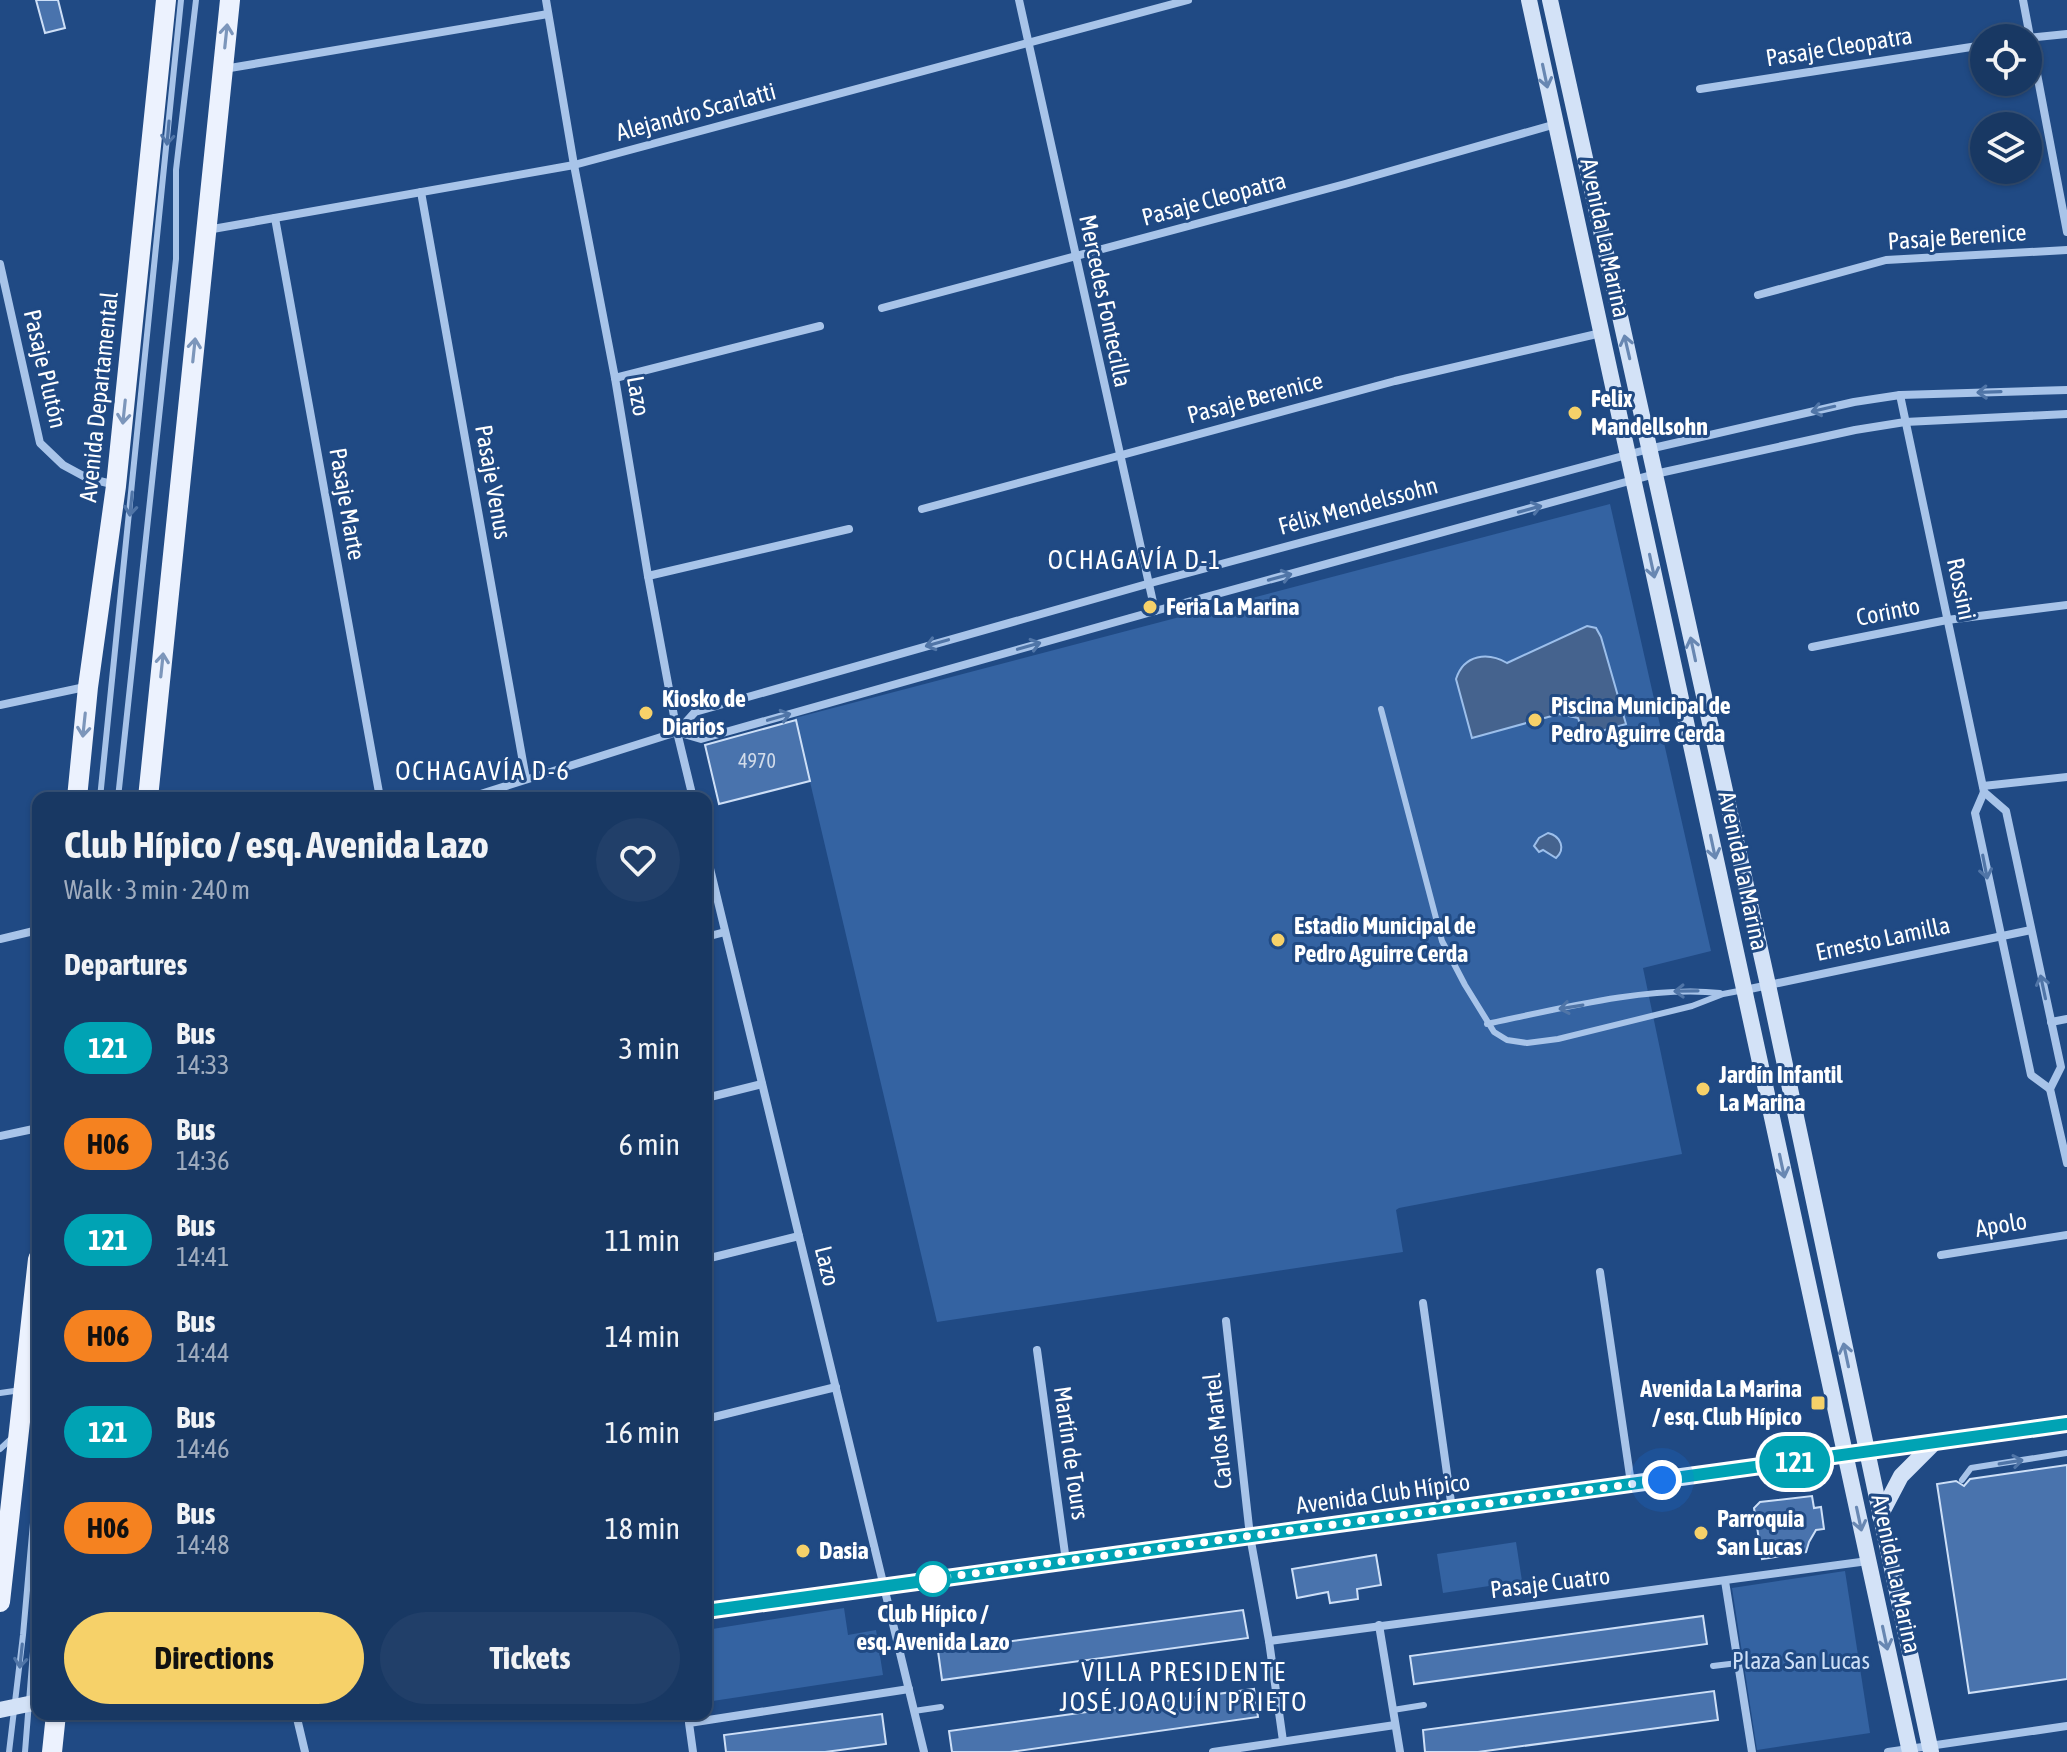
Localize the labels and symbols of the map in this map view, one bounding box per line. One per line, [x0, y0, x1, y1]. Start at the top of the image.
street label: Pasaje Cleopatra [1764, 22, 1914, 71]
one-way arrow [219, 23, 234, 50]
one-way arrow [1538, 63, 1553, 89]
street label: Alejandro Scarlatti [613, 77, 779, 146]
one-way arrow [160, 119, 175, 146]
street label: Avenida La Marina [1575, 156, 1636, 320]
street label: Pasaje Cleopatra [1139, 166, 1289, 231]
street label: Mercedes Fontecilla [1074, 212, 1137, 390]
street label: Pasaje Berenice [1887, 218, 2027, 255]
street label: Avenida Departamental [74, 290, 123, 503]
street label: Pasaje Plutón [19, 307, 72, 431]
one-way arrow [1619, 335, 1634, 361]
one-way arrow [186, 337, 201, 364]
street label: Pasaje Berenice [1184, 366, 1325, 429]
street label: Lazo [622, 374, 655, 418]
place label: Felix Mandellsohn [1591, 385, 1708, 440]
one-way arrow [1976, 385, 2003, 400]
one-way arrow [117, 398, 132, 425]
one-way arrow [1811, 402, 1836, 417]
marker: Felix Mandellsohn [1566, 404, 1584, 422]
street label: Pasaje Venus [470, 423, 517, 541]
street label: Pasaje Marte [324, 446, 371, 562]
street label: Félix Mendelssohn [1275, 471, 1440, 540]
one-way arrow [123, 490, 138, 516]
one-way arrow [1517, 500, 1543, 515]
district label: OCHAGAVÍA D-1 [1048, 545, 1222, 575]
one-way arrow [1645, 553, 1660, 578]
street label: Rossini [1942, 555, 1981, 622]
one-way arrow [1266, 568, 1292, 583]
street label: Corinto [1854, 592, 1922, 631]
place label: Feria La Marina [1166, 593, 1300, 620]
marker: Feria La Marina [1141, 598, 1159, 616]
one-way arrow [925, 636, 951, 651]
one-way arrow [1685, 637, 1700, 663]
one-way arrow [1016, 638, 1041, 653]
one-way arrow [155, 652, 170, 679]
place label: Kiosko de Diarios [662, 685, 746, 740]
place label: Piscina Municipal de Pedro Aguirre Cerda [1551, 692, 1731, 747]
marker: Kiosko de Diarios [637, 704, 655, 722]
one-way arrow [765, 709, 791, 724]
one-way arrow [77, 711, 92, 738]
marker: Piscina Municipal de Pedro Aguirre Cerda [1526, 711, 1544, 729]
house number: 4970 [738, 749, 776, 772]
district label: OCHAGAVÍA D-6 [395, 756, 571, 786]
street label: Avenida La Marina [1713, 789, 1774, 953]
one-way arrow [1706, 834, 1721, 860]
one-way arrow [1979, 854, 1994, 880]
street label: Ernesto Lamilla [1813, 911, 1953, 966]
place label: Estadio Municipal de Pedro Aguirre Cerda [1294, 912, 1476, 967]
marker: Estadio Municipal de Pedro Aguirre Cerda [1269, 931, 1287, 949]
one-way arrow [2035, 975, 2050, 1000]
one-way arrow [1673, 984, 1700, 999]
one-way arrow [1559, 1000, 1585, 1015]
place label: Jardín Infantil La Marina [1718, 1061, 1843, 1116]
marker: Jardín Infantil La Marina [1694, 1080, 1712, 1098]
one-way arrow [1775, 1153, 1790, 1178]
street label: Apolo [1973, 1207, 2029, 1242]
street label: Lazo [810, 1243, 845, 1289]
one-way arrow [1838, 1343, 1853, 1368]
street label: Carlos Martel [1198, 1371, 1237, 1490]
place label: Avenida La Marina / esq. Club Hípico [1639, 1375, 1802, 1430]
street label: Martín de Tours [1049, 1384, 1094, 1521]
marker: Avenida La Marina / esq. Club Hípico [1809, 1394, 1827, 1412]
line badge: 121 [1749, 1436, 1841, 1488]
one-way arrow [1998, 1454, 2023, 1469]
your location [1642, 1460, 1682, 1500]
street label: Avenida Club Hípico [1294, 1468, 1472, 1519]
street label: Avenida La Marina [1866, 1492, 1927, 1656]
place label: Parroquia San Lucas [1717, 1505, 1805, 1560]
one-way arrow [1852, 1506, 1867, 1531]
marker: Parroquia San Lucas [1692, 1524, 1710, 1542]
place label: Dasia [819, 1537, 869, 1564]
marker: Dasia [794, 1542, 812, 1560]
marker: Club Hípico / esq. Avenida Lazo [916, 1562, 950, 1596]
street label: Pasaje Cuatro [1488, 1562, 1611, 1603]
place label: Club Hípico / esq. Avenida Lazo [856, 1600, 1010, 1655]
one-way arrow [1878, 1624, 1893, 1650]
one-way arrow [13, 1642, 28, 1669]
park label: Plaza San Lucas [1732, 1647, 1870, 1674]
district label: VILLA PRESIDENTE JOSÉ JOAQUÍN PRIETO [1060, 1657, 1308, 1717]

